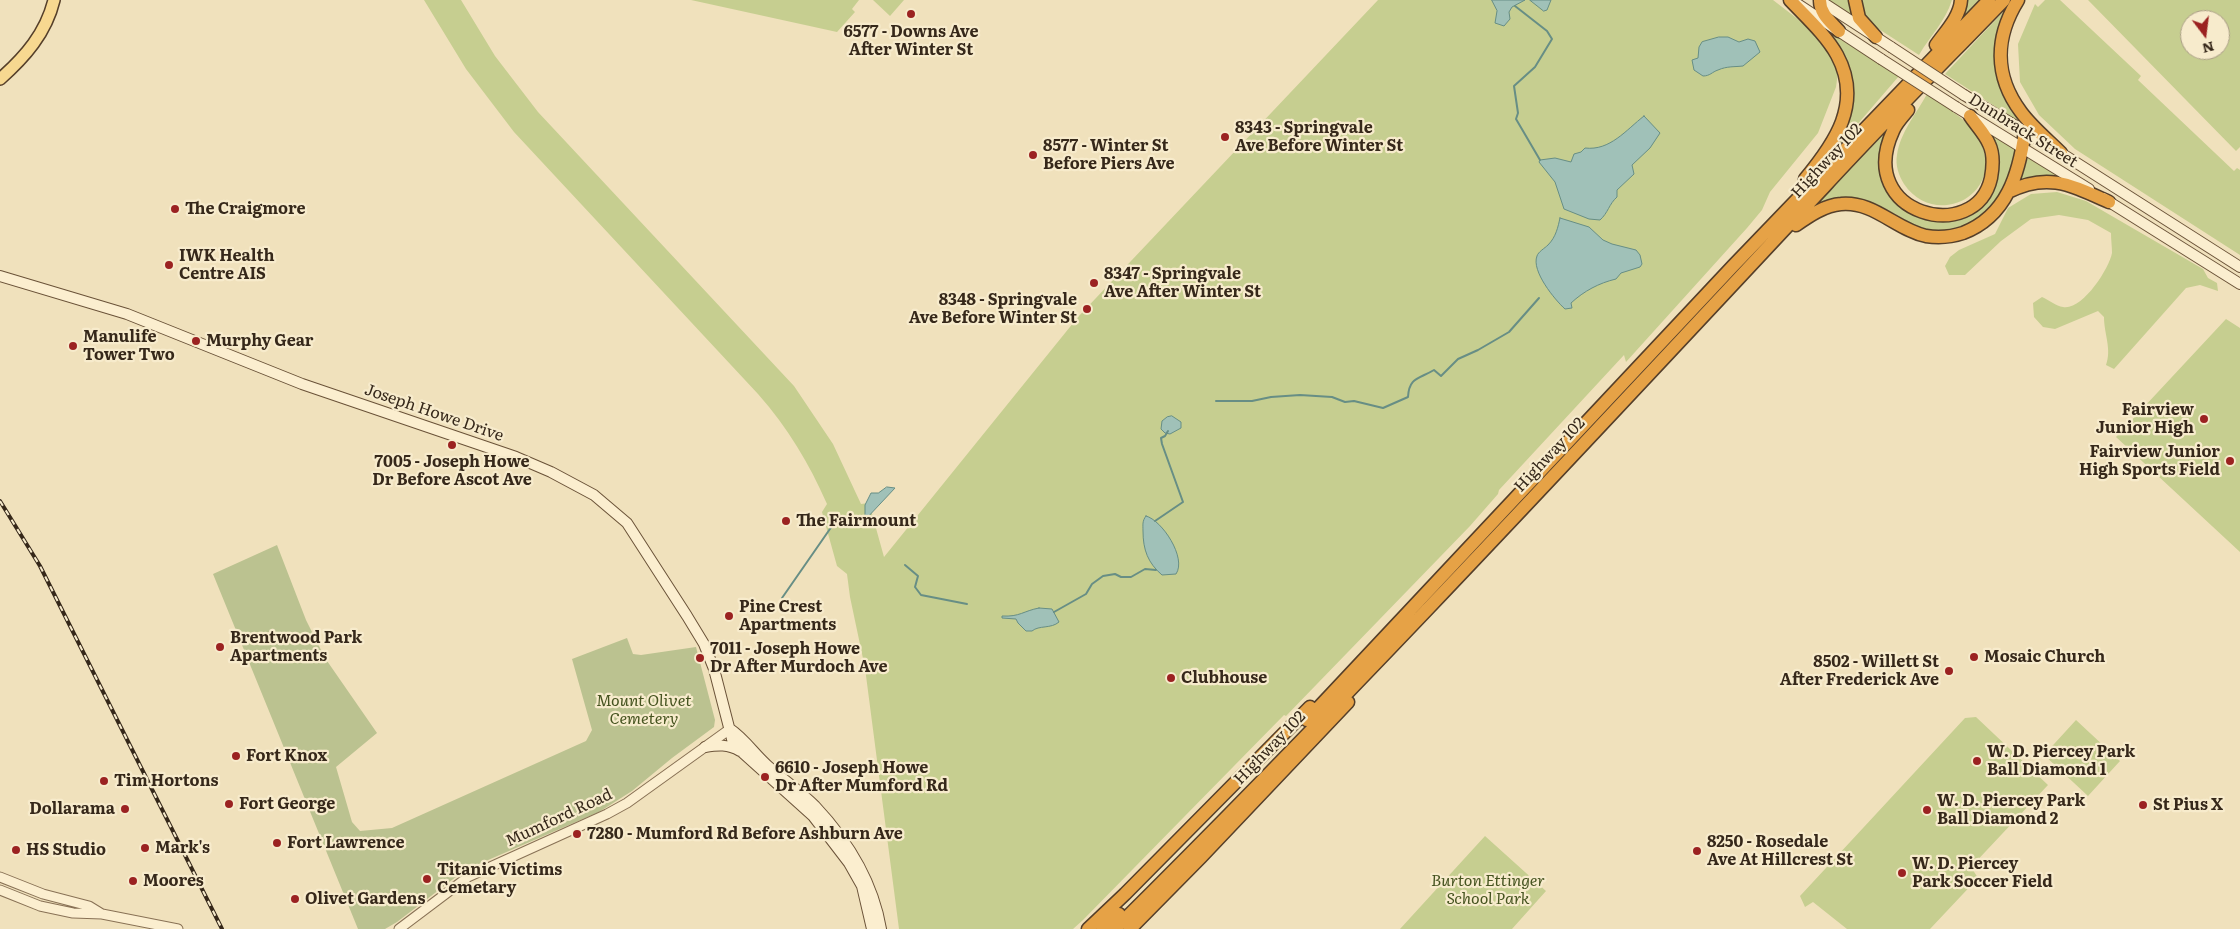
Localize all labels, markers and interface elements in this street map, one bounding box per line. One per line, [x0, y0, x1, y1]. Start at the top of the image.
marker: 6577 - Downs Ave After Winter St [905, 8, 917, 20]
north arrow [2180, 10, 2230, 60]
place label: 6577 - Downs Ave After Winter St [844, 22, 978, 60]
text: N [2200, 37, 2217, 60]
street label: Dunbrack Street [1965, 90, 2081, 172]
place label: 8343 - Springvale Ave Before Winter St [1235, 118, 1403, 156]
street label: Highway 102 [1788, 120, 1866, 202]
marker: 8343 - Springvale Ave Before Winter St [1219, 131, 1231, 143]
place label: 8577 - Winter St Before Piers Ave [1043, 136, 1175, 174]
marker: 8577 - Winter St Before Piers Ave [1027, 149, 1039, 161]
place label: The Craigmore [185, 199, 305, 219]
marker: The Craigmore [169, 203, 181, 215]
place label: IWK Health Centre AIS [179, 246, 274, 284]
marker: IWK Health Centre AIS [163, 259, 175, 271]
place label: 8347 - Springvale Ave After Winter St [1104, 264, 1261, 302]
marker: 8347 - Springvale Ave After Winter St [1088, 277, 1100, 289]
place label: 8348 - Springvale Ave Before Winter St [909, 290, 1077, 328]
marker: 8348 - Springvale Ave Before Winter St [1081, 303, 1093, 315]
place label: Manulife Tower Two [83, 327, 175, 365]
place label: Murphy Gear [206, 331, 313, 351]
marker: Murphy Gear [190, 335, 202, 347]
marker: Manulife Tower Two [67, 340, 79, 352]
street label: Joseph Howe Drive [362, 380, 506, 446]
place label: Fairview Junior High [2096, 400, 2194, 438]
marker: Fairview Junior High [2198, 413, 2210, 425]
street label: Highway 102 [1511, 414, 1589, 496]
marker: 7005 - Joseph Howe Dr Before Ascot Ave [446, 439, 458, 451]
place label: Fairview Junior High Sports Field [2079, 442, 2220, 480]
place label: 7005 - Joseph Howe Dr Before Ascot Ave [372, 452, 532, 490]
marker: Fairview Junior High Sports Field [2224, 455, 2236, 467]
place label: The Fairmount [796, 511, 916, 531]
marker: The Fairmount [780, 515, 792, 527]
place label: Pine Crest Apartments [739, 597, 836, 635]
marker: Pine Crest Apartments [723, 610, 735, 622]
place label: Brentwood Park Apartments [230, 628, 362, 666]
place label: 7011 - Joseph Howe Dr After Murdoch Ave [710, 639, 887, 677]
marker: Brentwood Park Apartments [214, 641, 226, 653]
place label: Mosaic Church [1984, 647, 2105, 667]
marker: Mosaic Church [1968, 651, 1980, 663]
marker: 7011 - Joseph Howe Dr After Murdoch Ave [694, 652, 706, 664]
place label: 8502 - Willett St After Frederick Ave [1780, 652, 1939, 690]
marker: 8502 - Willett St After Frederick Ave [1943, 665, 1955, 677]
place label: Clubhouse [1181, 668, 1267, 688]
marker: Clubhouse [1165, 672, 1177, 684]
park label: Mount Olivet Cemetery [596, 691, 692, 729]
street label: Highway 102 [1230, 707, 1310, 789]
place label: W. D. Piercey Park Ball Diamond 1 [1987, 742, 2135, 780]
place label: Fort Knox [246, 746, 327, 766]
marker: Fort Knox [230, 750, 242, 762]
marker: W. D. Piercey Park Ball Diamond 1 [1971, 755, 1983, 767]
place label: 6610 - Joseph Howe Dr After Mumford Rd [775, 758, 948, 796]
place label: Tim Hortons [114, 771, 218, 791]
marker: 6610 - Joseph Howe Dr After Mumford Rd [759, 771, 771, 783]
marker: Tim Hortons [98, 775, 110, 787]
street label: Mumford Road [503, 785, 615, 851]
place label: W. D. Piercey Park Ball Diamond 2 [1937, 791, 2085, 829]
place label: Fort George [239, 794, 335, 814]
place label: St Pius X [2153, 795, 2223, 815]
marker: Fort George [223, 798, 235, 810]
place label: Dollarama [29, 799, 115, 819]
marker: St Pius X [2137, 799, 2149, 811]
marker: Dollarama [119, 803, 131, 815]
marker: W. D. Piercey Park Ball Diamond 2 [1921, 804, 1933, 816]
place label: 7280 - Mumford Rd Before Ashburn Ave [587, 824, 903, 844]
marker: 7280 - Mumford Rd Before Ashburn Ave [571, 828, 583, 840]
place label: 8250 - Rosedale Ave At Hillcrest St [1707, 832, 1853, 870]
place label: Fort Lawrence [287, 833, 405, 853]
marker: Fort Lawrence [271, 837, 283, 849]
place label: Mark's [155, 838, 210, 858]
place label: HS Studio [26, 840, 106, 860]
marker: Mark's [139, 842, 151, 854]
marker: HS Studio [10, 844, 22, 856]
marker: 8250 - Rosedale Ave At Hillcrest St [1691, 845, 1703, 857]
place label: W. D. Piercey Park Soccer Field [1912, 854, 2053, 892]
place label: Titanic Victims Cemetary [437, 860, 562, 898]
marker: W. D. Piercey Park Soccer Field [1896, 867, 1908, 879]
place label: Moores [143, 871, 204, 891]
park label: Burton Ettinger School Park [1431, 871, 1545, 909]
marker: Titanic Victims Cemetary [421, 873, 433, 885]
marker: Moores [127, 875, 139, 887]
place label: Olivet Gardens [305, 889, 425, 909]
marker: Olivet Gardens [289, 893, 301, 905]

